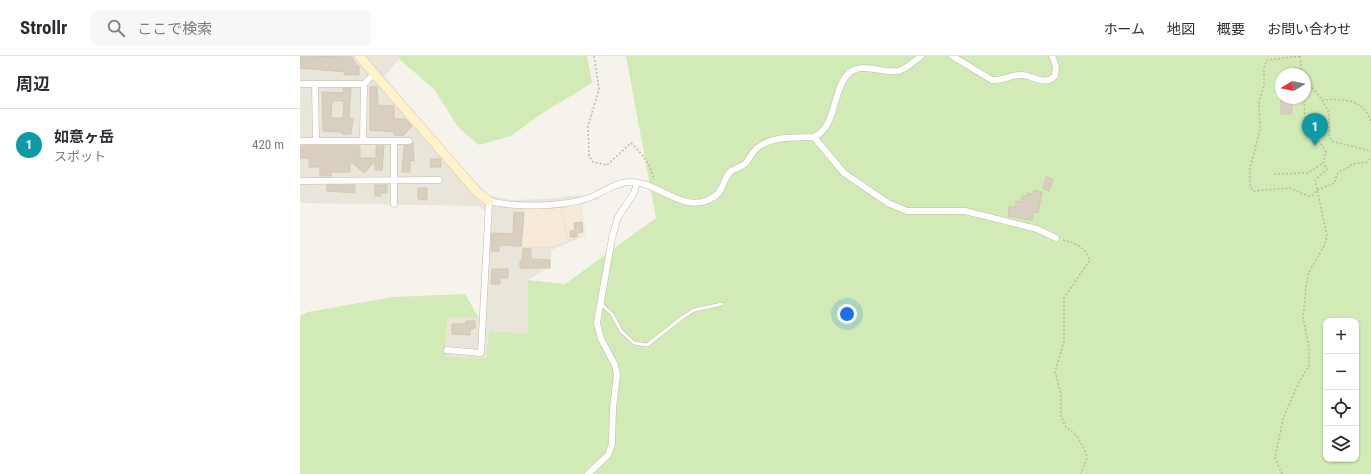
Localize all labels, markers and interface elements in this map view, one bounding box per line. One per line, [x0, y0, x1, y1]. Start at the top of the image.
search box [91, 10, 371, 46]
text: Strollr [20, 16, 67, 39]
icon: search [105, 17, 127, 39]
text: ここで検索 [137, 20, 212, 38]
text: ホーム [1103, 21, 1145, 37]
text: 地図 [1167, 21, 1195, 37]
text: 概要 [1217, 21, 1245, 37]
text: お問い合わせ [1267, 21, 1351, 37]
north arrow [1275, 68, 1311, 104]
text: 周辺 [16, 74, 50, 94]
pin: 1 [1302, 113, 1328, 146]
text: 如意ヶ岳 [54, 128, 114, 146]
text: 1 [26, 137, 32, 152]
text: 420 m [252, 137, 284, 152]
text: スポット [54, 149, 106, 164]
your location [837, 304, 857, 324]
map controls [1323, 318, 1359, 462]
button: + [1323, 318, 1359, 354]
button: − [1323, 354, 1359, 390]
button: locate [1323, 390, 1359, 426]
button: layers [1323, 426, 1359, 462]

